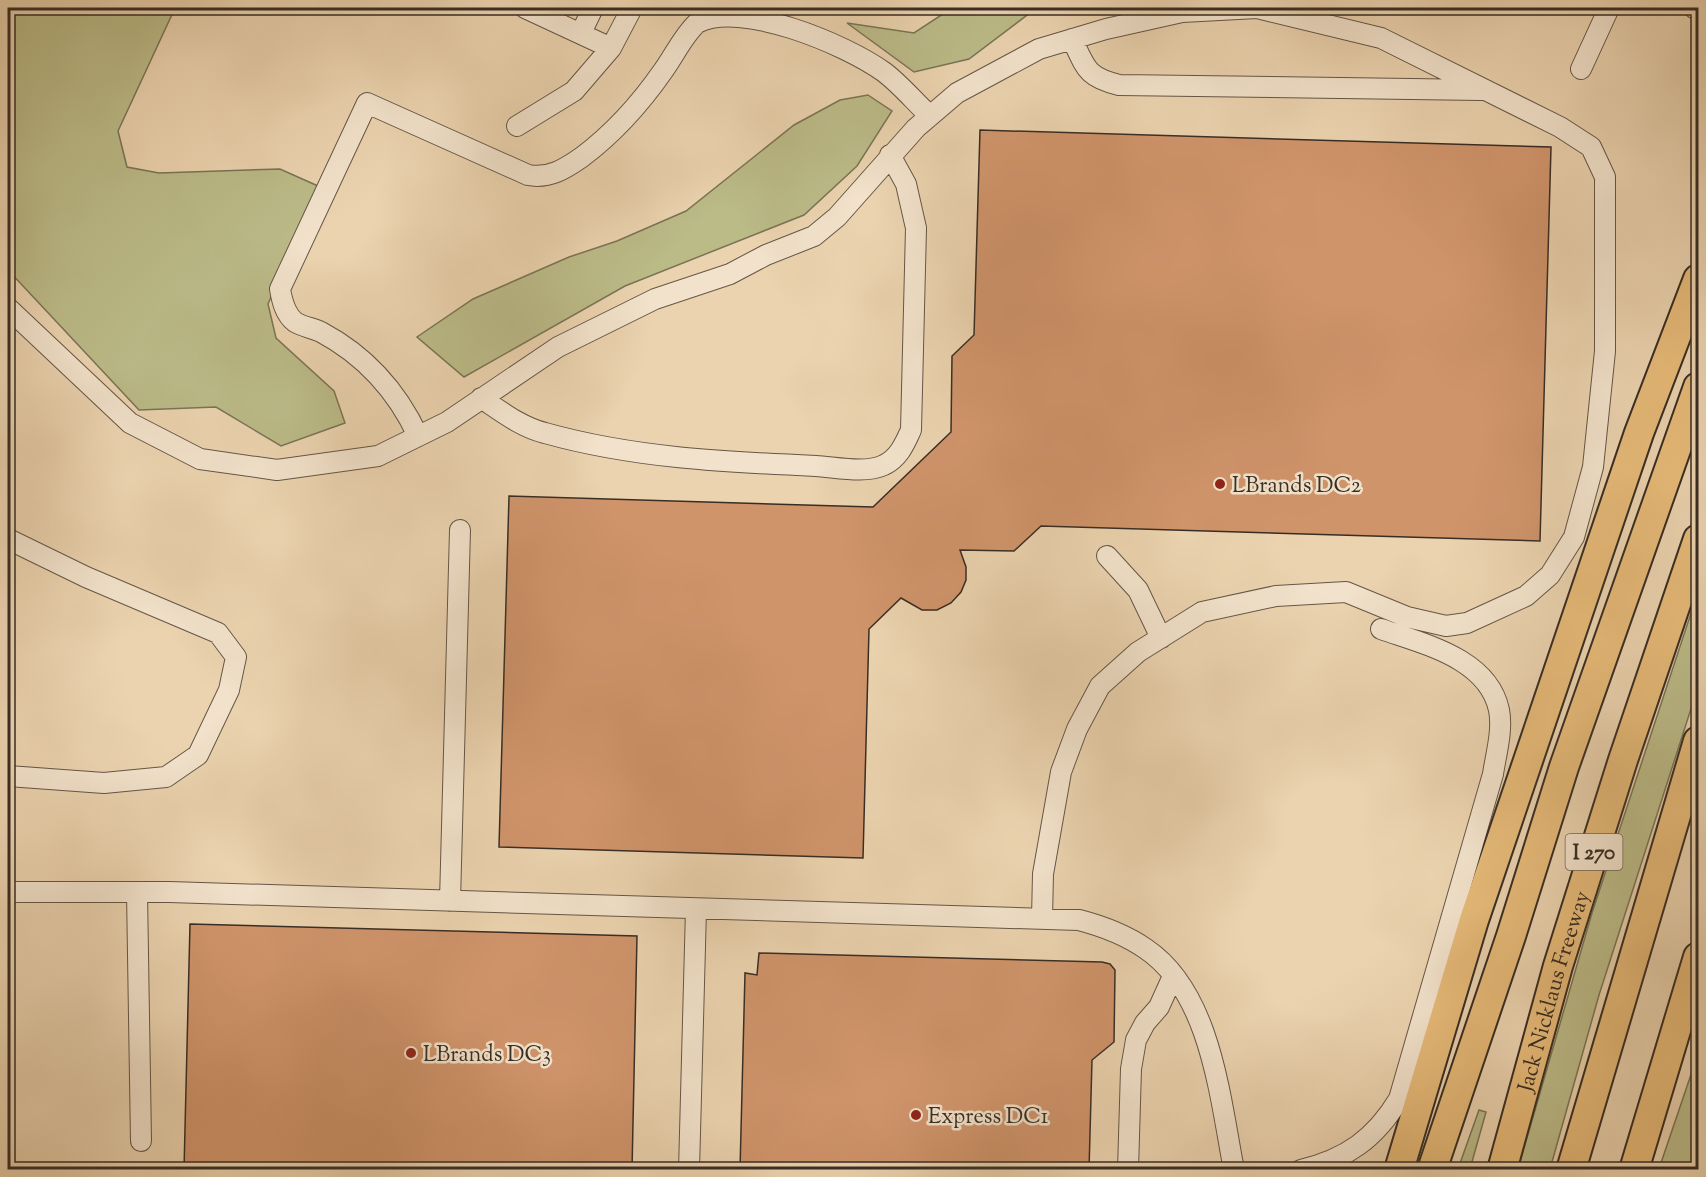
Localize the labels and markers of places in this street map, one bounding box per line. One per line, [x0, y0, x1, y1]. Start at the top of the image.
place label: LBrands DC2 [1232, 471, 1361, 503]
marker: LBrands DC2 [1213, 477, 1227, 491]
place label: LBrands DC3 [423, 1040, 551, 1072]
marker: LBrands DC3 [404, 1046, 418, 1060]
place label: Express DC1 [928, 1102, 1049, 1134]
marker: Express DC1 [909, 1108, 923, 1122]

